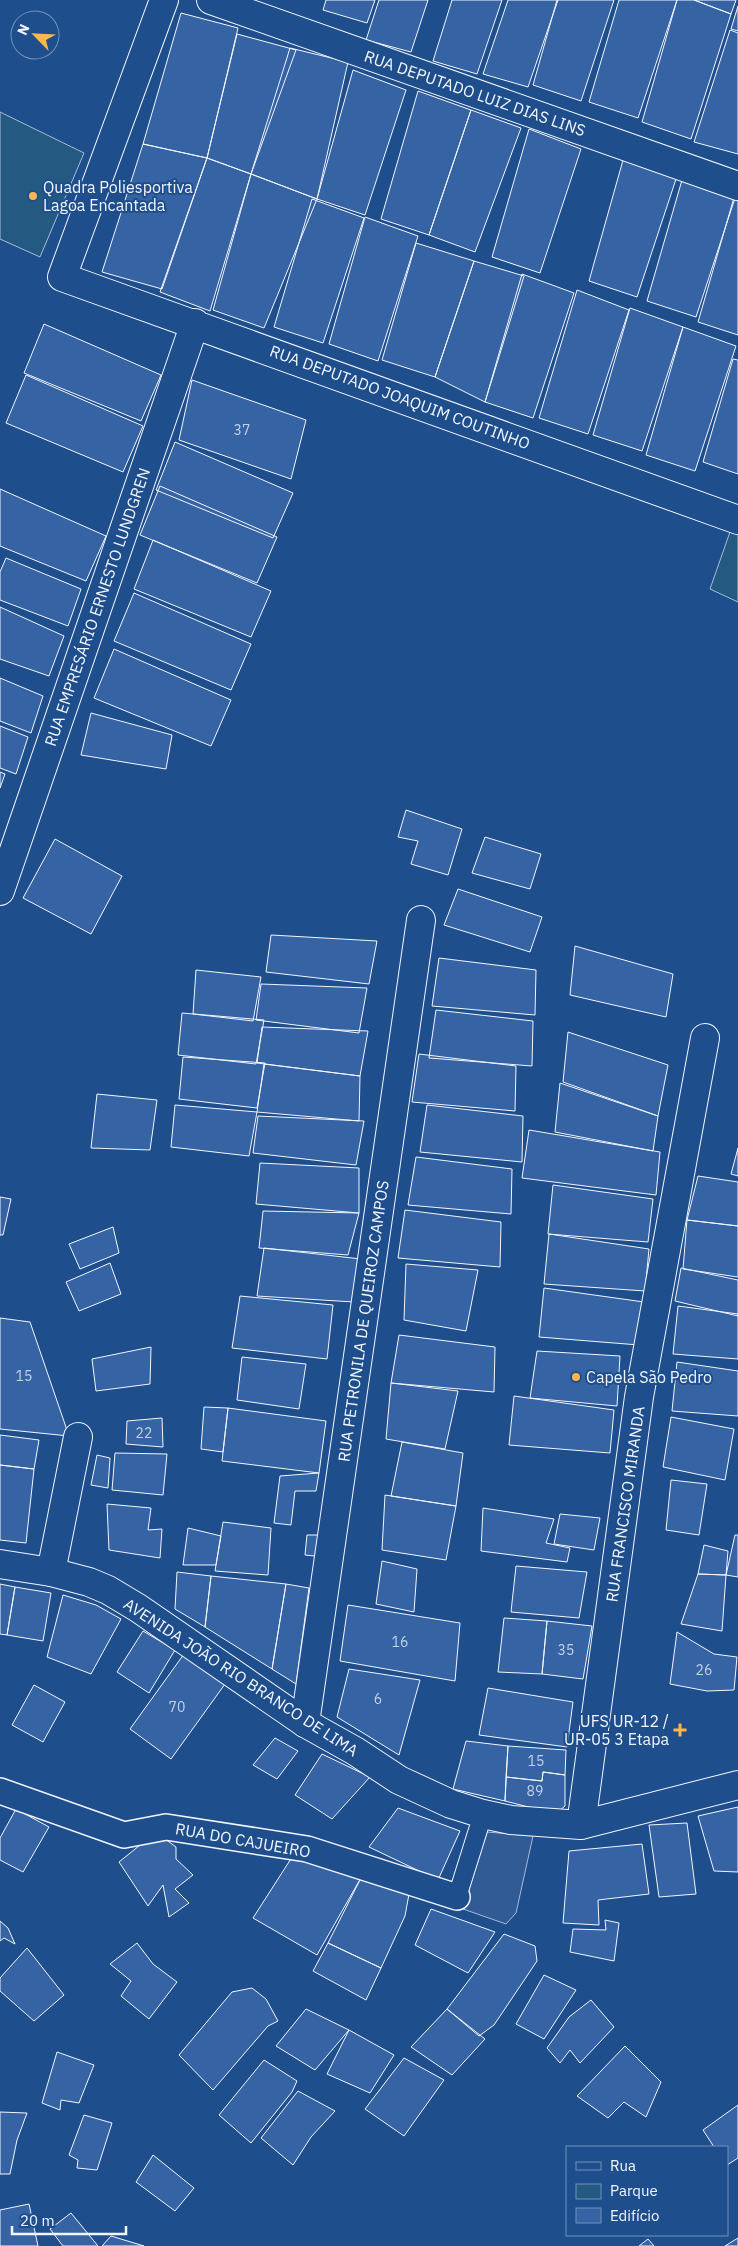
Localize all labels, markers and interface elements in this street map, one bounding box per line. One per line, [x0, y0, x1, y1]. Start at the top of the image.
north arrow [10, 10, 60, 60]
text: N [13, 21, 33, 38]
street label: RUA DEPUTADO LUIZ DIAS LINS [362, 46, 588, 140]
place label: Quadra Poliesportiva Lagoa Encantada [43, 177, 193, 215]
marker: Quadra Poliesportiva Lagoa Encantada [27, 190, 39, 202]
street label: RUA DEPUTADO JOAQUIM COUTINHO [267, 340, 533, 454]
house number: 37 [234, 421, 250, 439]
street label: RUA EMPRESÁRIO ERNESTO LUNDGREN [39, 465, 154, 749]
street label: RUA PETRONILA DE QUEIROZ CAMPOS [333, 1179, 393, 1463]
house number: 15 [16, 1367, 32, 1385]
place label: Capela São Pedro [586, 1367, 712, 1387]
marker: Capela São Pedro [570, 1371, 582, 1383]
street label: RUA FRANCISCO MIRANDA [601, 1405, 649, 1603]
house number: 22 [136, 1424, 152, 1442]
street label: AVENIDA JOÃO RIO BRANCO DE LIMA [120, 1594, 362, 1760]
house number: 16 [392, 1633, 408, 1651]
house number: 35 [558, 1641, 574, 1659]
house number: 26 [696, 1661, 712, 1679]
house number: 6 [374, 1690, 382, 1708]
house number: 70 [169, 1698, 185, 1716]
place label: UFS UR-12 / UR-05 3 Etapa [564, 1711, 669, 1749]
marker: UFS UR-12 / UR-05 3 Etapa [673, 1723, 687, 1737]
house number: 15 [528, 1752, 544, 1770]
house number: 89 [527, 1782, 543, 1800]
street label: RUA DO CAJUEIRO [174, 1818, 312, 1862]
legend [566, 2146, 728, 2236]
text: Rua [610, 2156, 636, 2175]
text: Parque [610, 2181, 658, 2200]
scale bar [12, 2204, 126, 2236]
text: Edifício [610, 2206, 659, 2225]
text: 20 m [20, 2211, 55, 2230]

